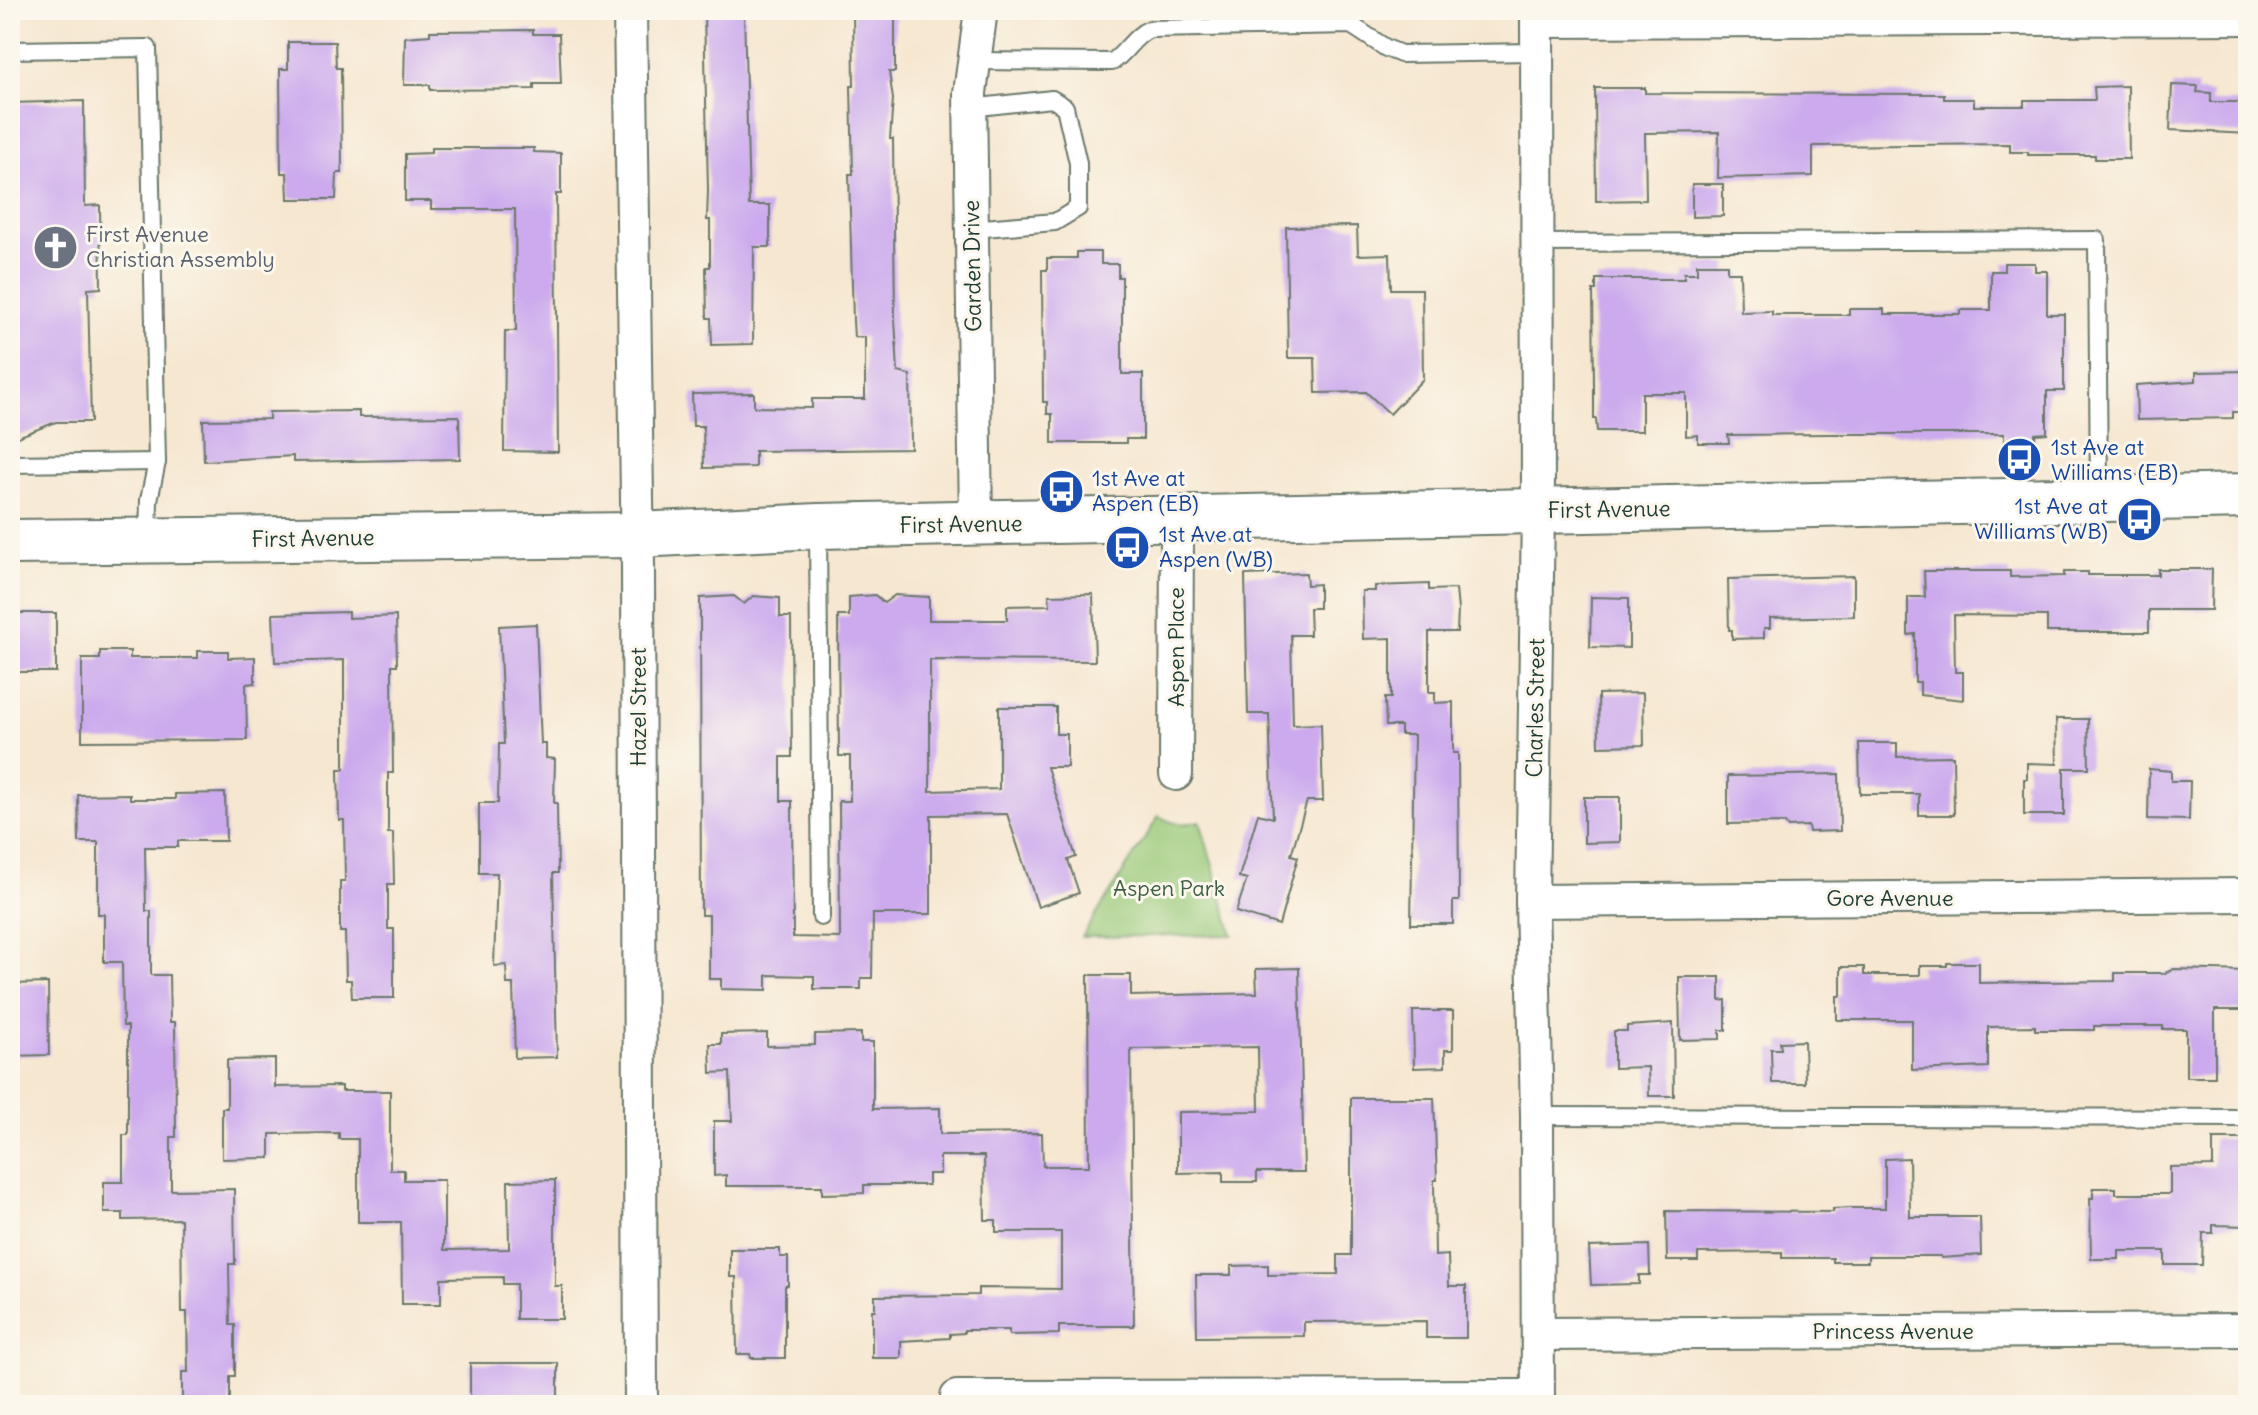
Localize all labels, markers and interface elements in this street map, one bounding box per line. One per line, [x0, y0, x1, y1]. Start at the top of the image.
street label: Garden Drive [957, 200, 987, 332]
place label: First Avenue Christian Assembly [86, 220, 275, 273]
church icon: First Avenue Christian Assembly [31, 223, 79, 271]
place label: 1st Ave at Williams (EB) [2051, 433, 2178, 486]
bus stop icon: 1st Ave at Williams (EB) [1996, 436, 2044, 484]
place label: 1st Ave at Aspen (EB) [1092, 464, 1199, 517]
bus stop icon: 1st Ave at Aspen (EB) [1037, 467, 1085, 515]
place label: 1st Ave at Williams (WB) [1974, 492, 2108, 545]
street label: First Avenue [1547, 494, 1671, 524]
bus stop icon: 1st Ave at Williams (WB) [2115, 495, 2163, 543]
street label: First Avenue [899, 509, 1023, 539]
place label: 1st Ave at Aspen (WB) [1159, 520, 1273, 573]
street label: First Avenue [251, 523, 375, 553]
bus stop icon: 1st Ave at Aspen (WB) [1104, 523, 1152, 571]
street label: Aspen Place [1162, 587, 1190, 707]
street label: Charles Street [1520, 638, 1550, 778]
street label: Hazel Street [624, 647, 652, 767]
park label: Aspen Park [1113, 874, 1225, 902]
street label: Gore Avenue [1826, 884, 1954, 912]
street label: Princess Avenue [1812, 1317, 1974, 1345]

